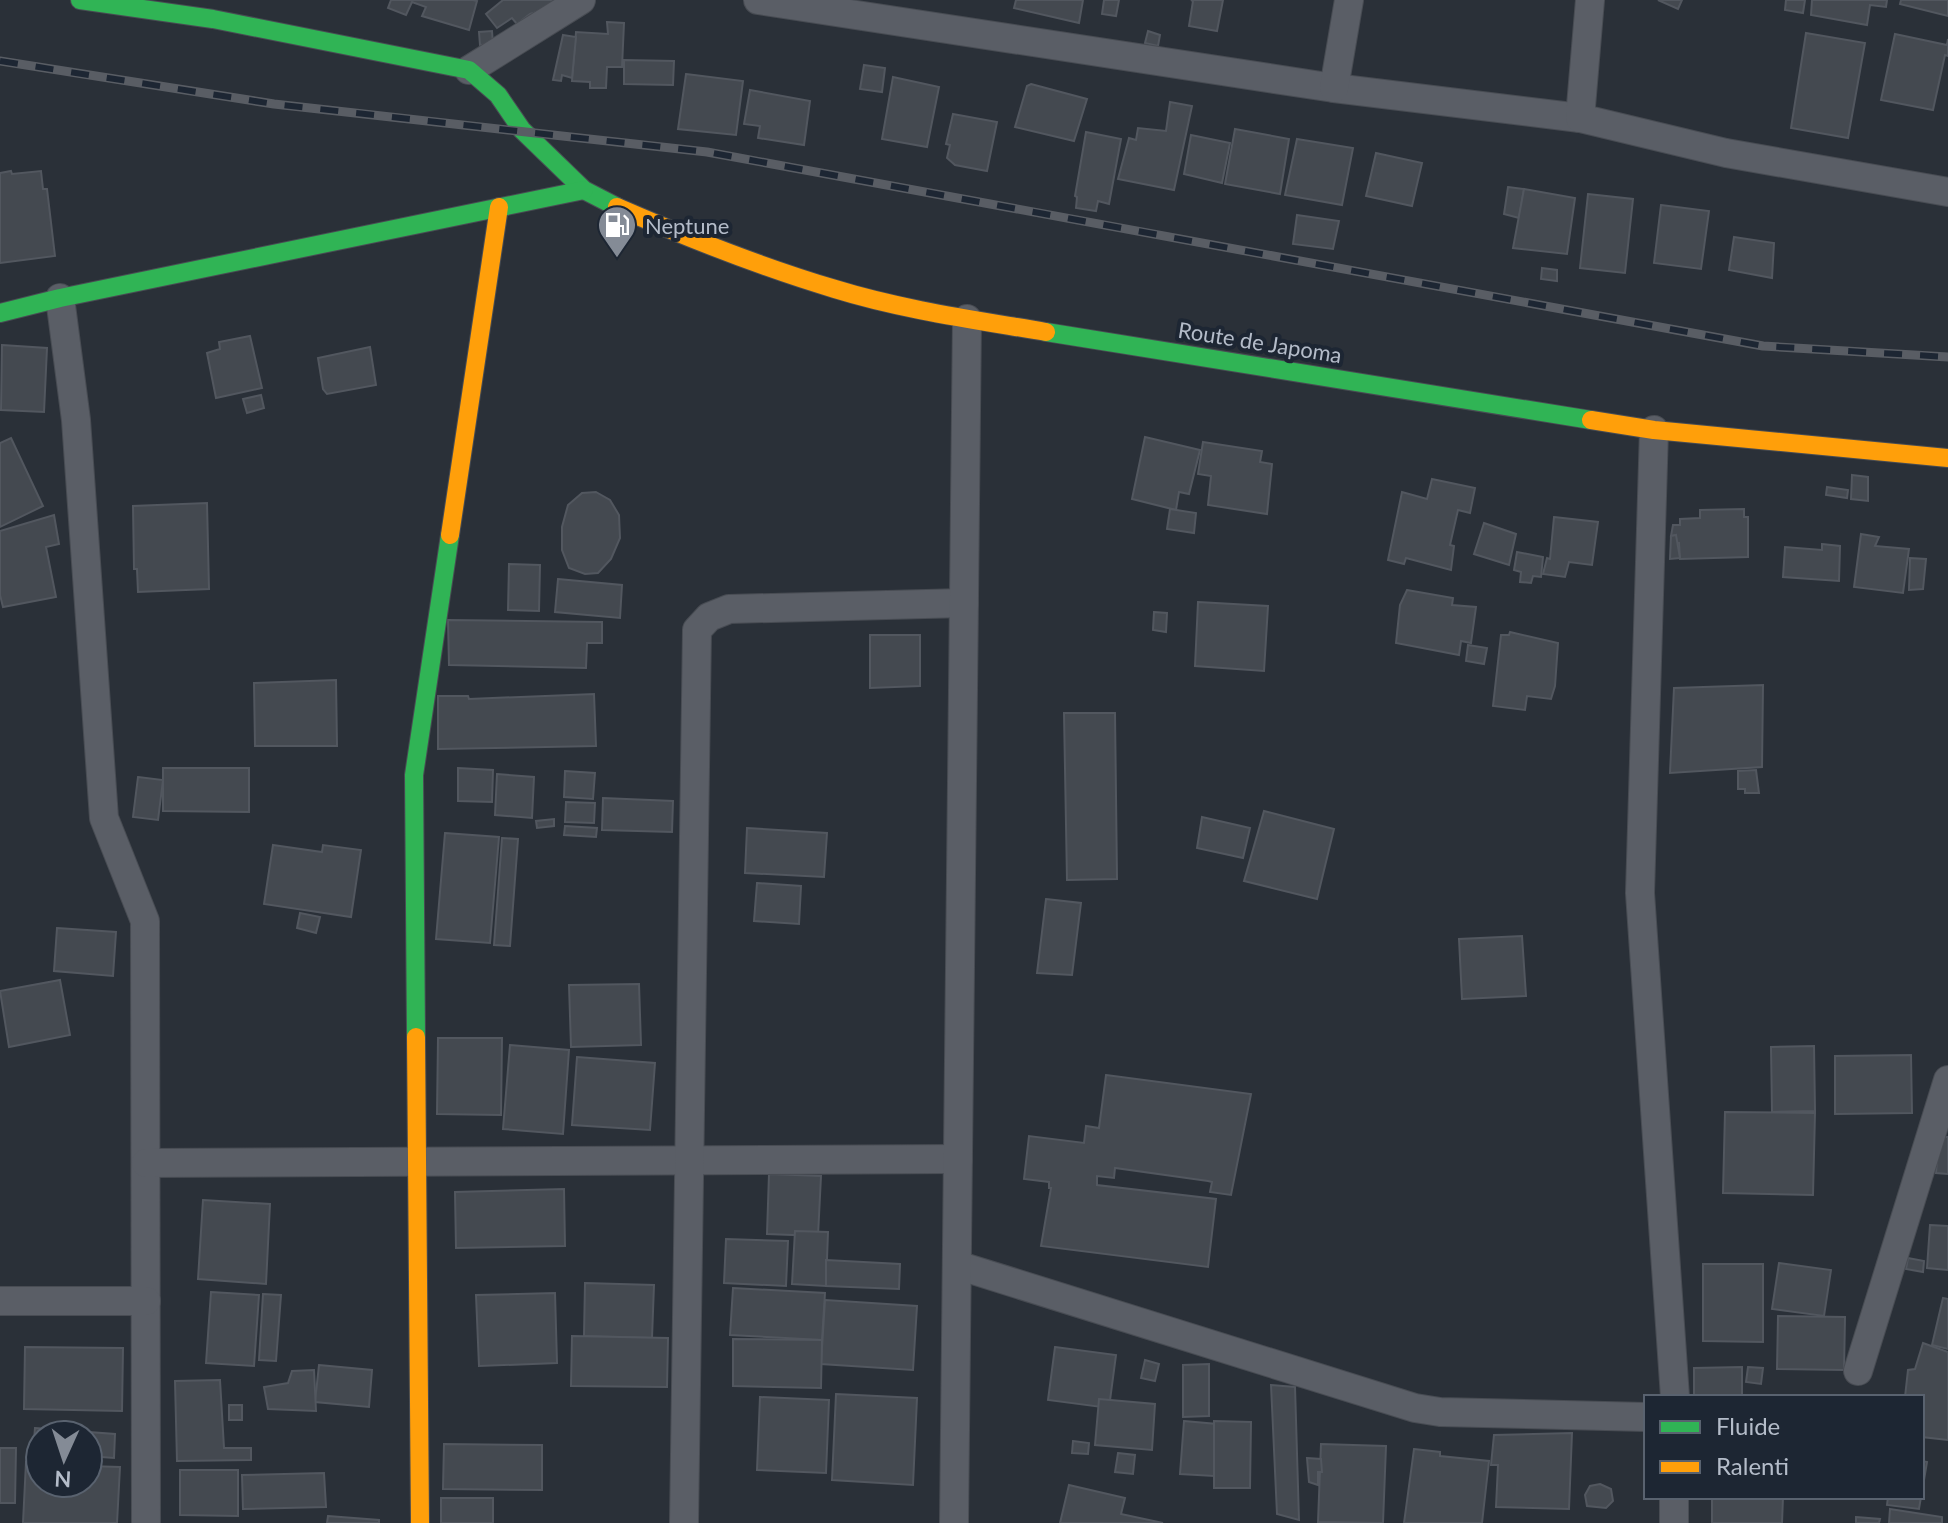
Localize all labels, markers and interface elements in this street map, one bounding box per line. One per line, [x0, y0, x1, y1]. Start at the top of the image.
fuel station icon: Neptune [596, 204, 638, 259]
place label: Neptune [645, 212, 729, 239]
street label: Route de Japoma [1176, 316, 1344, 368]
legend [1644, 1395, 1924, 1499]
text: Fluide [1716, 1411, 1780, 1440]
north arrow [24, 1419, 104, 1499]
text: Ralenti [1716, 1451, 1789, 1480]
text: N [54, 1466, 72, 1493]

